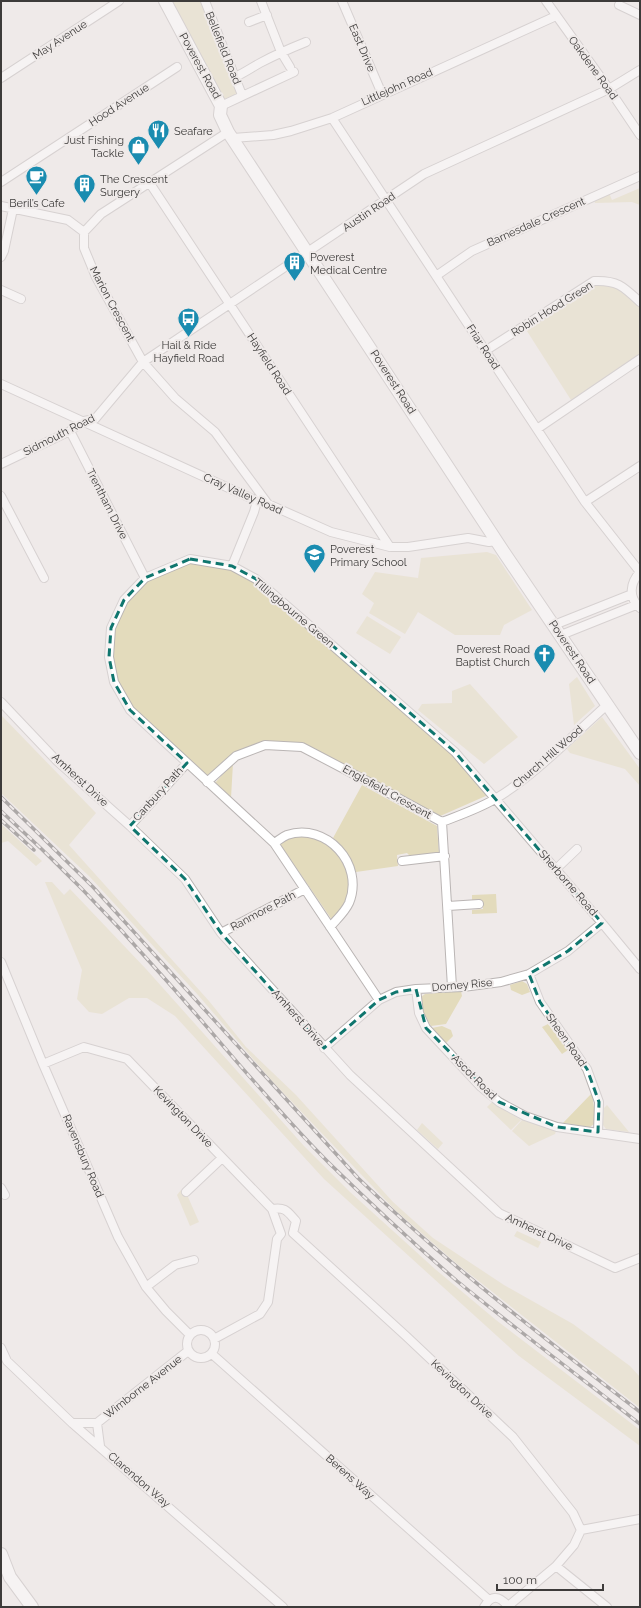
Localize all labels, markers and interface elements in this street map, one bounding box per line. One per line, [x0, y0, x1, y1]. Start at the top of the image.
street label: Bellefield Road [203, 10, 244, 86]
street label: May Avenue [30, 17, 90, 62]
street label: East Drive [346, 22, 378, 74]
street label: Poverest Road [176, 31, 224, 101]
street label: Oakdene Road [566, 34, 620, 102]
street label: Littlejohn Road [359, 65, 435, 109]
street label: Hood Avenue [87, 80, 152, 129]
restaurant icon: Seafare [146, 118, 172, 151]
place label: Seafare [174, 125, 213, 138]
shop icon: Just Fishing Tackle [126, 133, 152, 166]
place label: Just Fishing Tackle [64, 134, 125, 160]
cafe icon: Beril’s Cafe [24, 164, 50, 197]
building icon: The Crescent Surgery [71, 172, 97, 205]
place label: The Crescent Surgery [100, 173, 168, 199]
street label: Austin Road [340, 190, 398, 234]
street label: Barnesdale Crescent [485, 194, 587, 249]
place label: Beril’s Cafe [9, 197, 65, 210]
building icon: Poverest Medical Centre [281, 250, 307, 283]
place label: Poverest Medical Centre [310, 251, 387, 277]
street label: Marion Crescent [87, 264, 137, 344]
street label: Robin Hood Green [509, 279, 595, 339]
bus stop icon: Hail & Ride Hayfield Road [176, 306, 202, 339]
street label: Friar Road [464, 322, 502, 372]
street label: Hayfield Road [244, 331, 294, 397]
place label: Hail & Ride Hayfield Road [154, 339, 225, 365]
street label: Poverest Road [368, 348, 419, 417]
street label: Sidmouth Road [21, 411, 97, 459]
street label: Trentham Drive [84, 467, 131, 542]
street label: Cray Valley Road [201, 471, 285, 517]
school or university icon: Poverest Primary School [302, 542, 328, 575]
place label: Poverest Primary School [330, 543, 407, 569]
street label: Tillingbourne Green [251, 576, 337, 650]
street label: Poverest Road [546, 618, 598, 686]
church icon: Poverest Road Baptist Church [532, 642, 558, 675]
place label: Poverest Road Baptist Church [455, 643, 530, 669]
street label: Church Hill Wood [510, 723, 586, 791]
street label: Amherst Drive [49, 751, 111, 810]
street label: Englefield Crescent [340, 762, 434, 822]
street label: Canbury Path [130, 764, 186, 824]
street label: Sherborne Road [536, 848, 600, 919]
street label: Ranmore Path [228, 888, 298, 934]
street label: Dorney Rise [431, 976, 493, 994]
street label: Amherst Drive [269, 987, 327, 1050]
street label: Sheen Road [543, 1011, 589, 1069]
street label: Ascot Road [449, 1052, 499, 1102]
street label: Kevington Drive [150, 1084, 216, 1151]
street label: Ravensbury Road [60, 1113, 106, 1200]
street label: Amherst Drive [503, 1211, 575, 1253]
street label: Wimborne Avenue [102, 1352, 185, 1421]
street label: Kevington Drive [428, 1357, 496, 1421]
street label: Clarendon Way [105, 1449, 173, 1511]
street label: Berens Way [323, 1452, 377, 1502]
scale bar [497, 1566, 603, 1592]
text: 100 m [503, 1573, 537, 1587]

